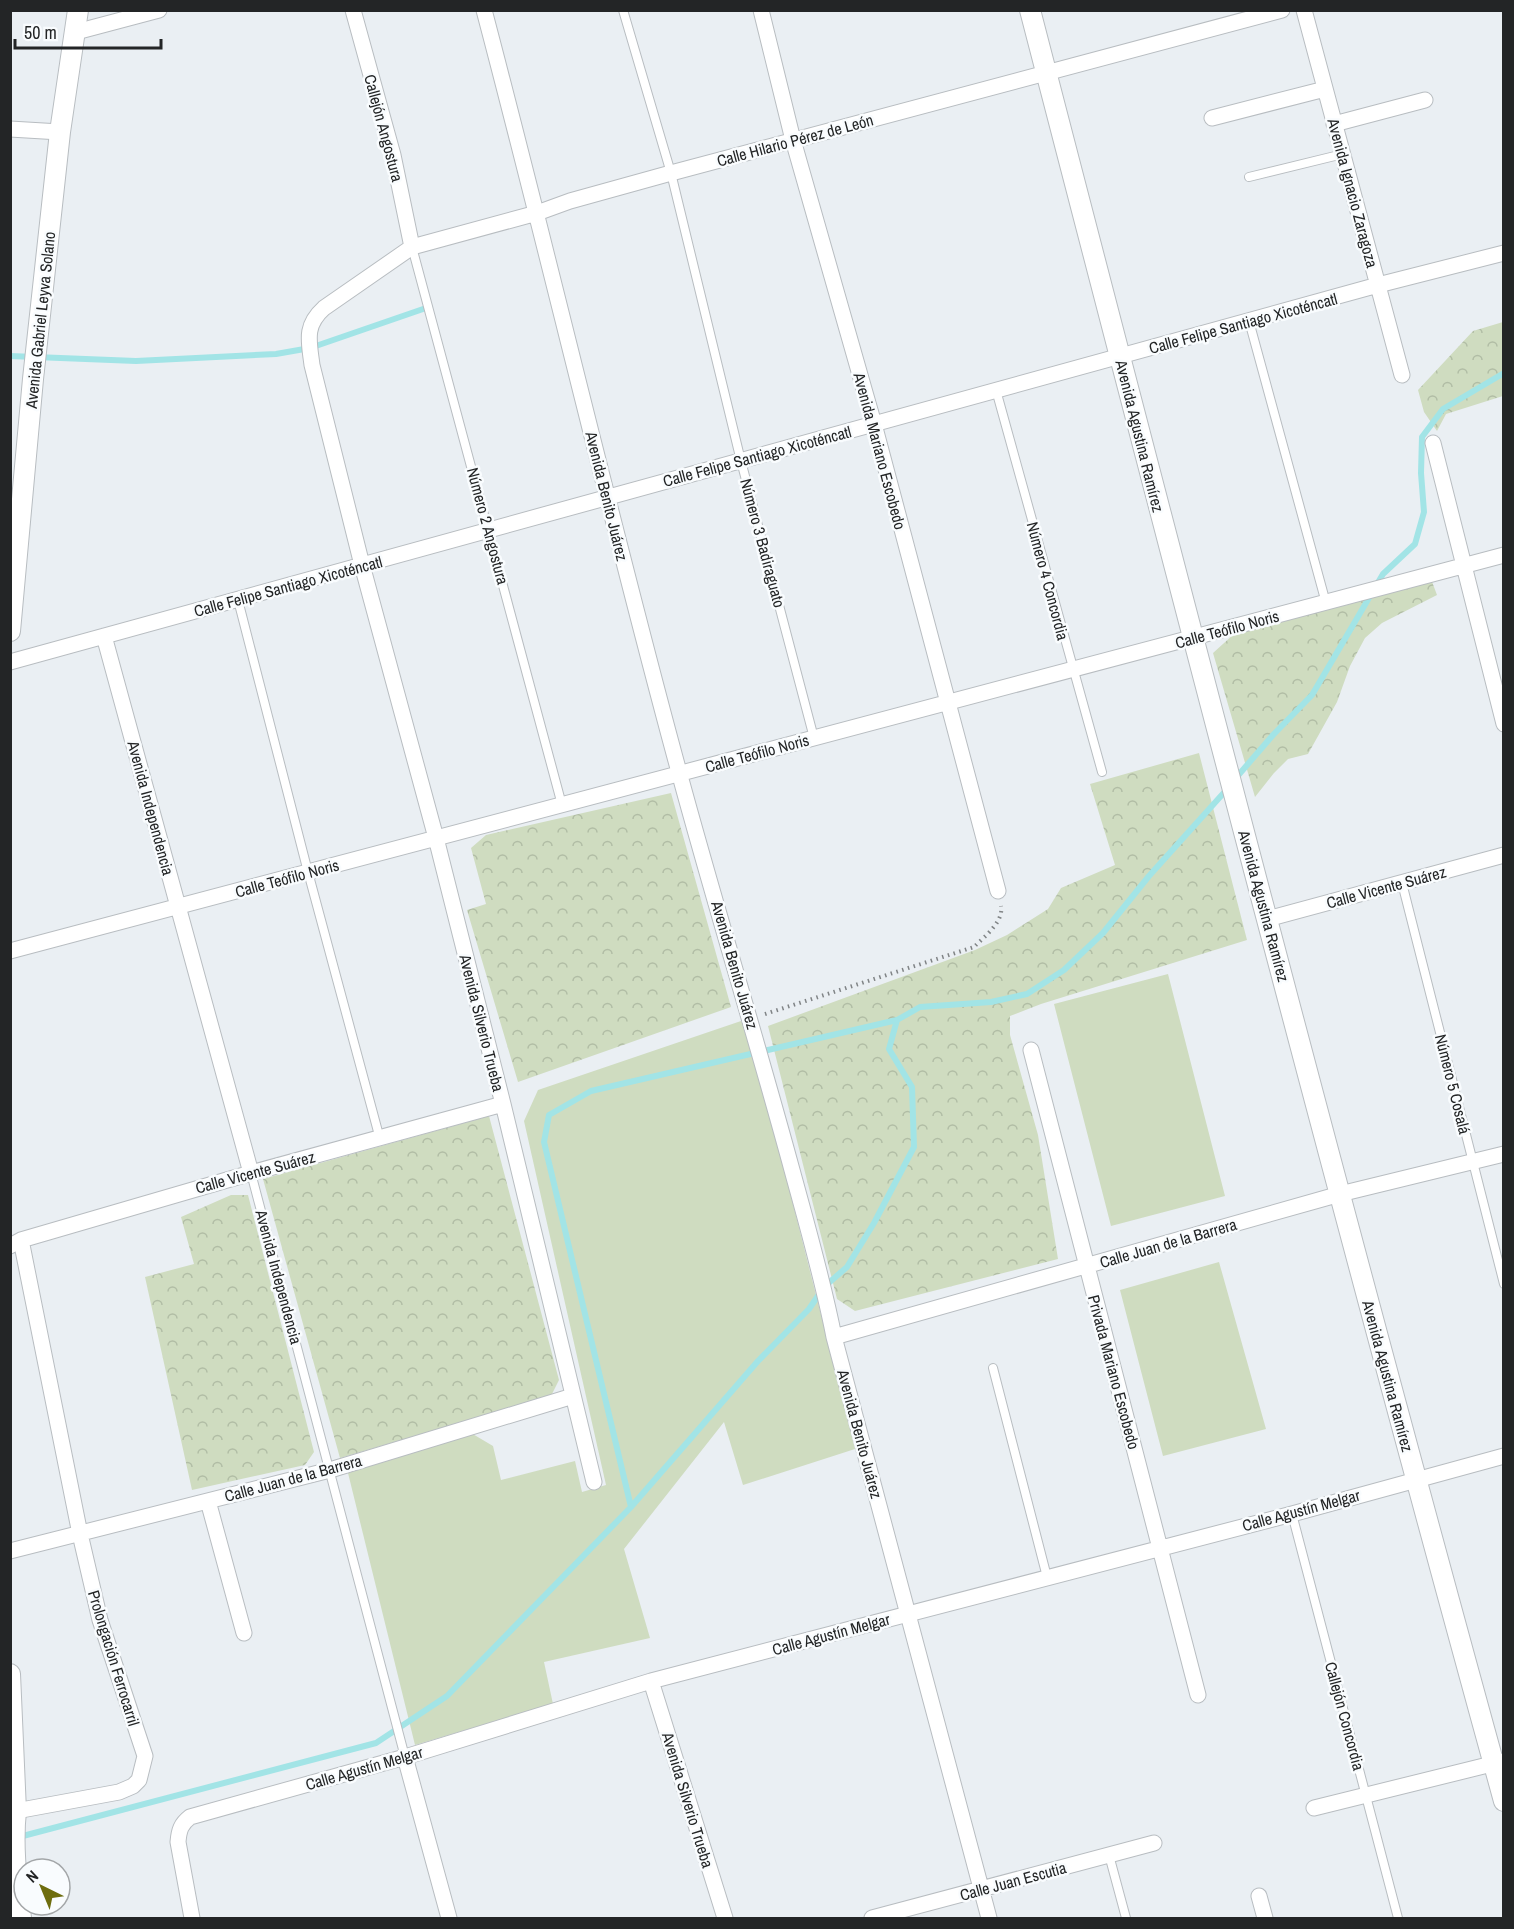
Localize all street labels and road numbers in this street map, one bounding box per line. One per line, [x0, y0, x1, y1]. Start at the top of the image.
street label: Callejón Angostura [359, 72, 409, 185]
street label: Calle Hilario Pérez de León [714, 109, 876, 171]
street label: Avenida Ignacio Zaragoza [1322, 115, 1384, 271]
street label: Avenida Gabriel Leyva Solano [20, 230, 60, 411]
street label: Calle Felipe Santiago Xicoténcatl [1146, 287, 1340, 359]
street label: Avenida Agustina Ramírez [1110, 357, 1170, 515]
street label: Avenida Mariano Escobedo [848, 369, 912, 532]
street label: Calle Felipe Santiago Xicoténcatl [660, 420, 854, 492]
street label: Avenida Benito Juárez [580, 428, 634, 563]
street label: Número 2 Angostura [462, 465, 514, 588]
street label: Número 3 Badiraguato [735, 476, 791, 610]
street label: Número 4 Concordia [1022, 519, 1075, 643]
street label: Calle Felipe Santiago Xicoténcatl [191, 550, 385, 622]
street label: Calle Teófilo Noris [1172, 605, 1282, 653]
street label: Calle Teófilo Noris [702, 729, 812, 777]
street label: Avenida Independencia [122, 737, 180, 878]
street label: Avenida Agustina Ramírez [1233, 827, 1295, 985]
street label: Calle Teófilo Noris [232, 854, 342, 902]
street label: Calle Vicente Suárez [1324, 860, 1449, 914]
street label: Avenida Benito Juárez [706, 897, 764, 1032]
street label: Avenida Silverio Trueba [454, 951, 510, 1095]
street label: Número 5 Cosalá [1430, 1032, 1476, 1137]
street label: Calle Vicente Suárez [193, 1145, 318, 1199]
street label: Avenida Independencia [250, 1206, 308, 1347]
street label: Calle Juan de la Barrera [1097, 1213, 1240, 1273]
street label: Privada Mariano Escobedo [1083, 1292, 1145, 1452]
street label: Avenida Agustina Ramírez [1357, 1297, 1419, 1455]
street label: Avenida Benito Juárez [832, 1366, 888, 1501]
street label: Calle Juan de la Barrera [222, 1449, 365, 1507]
street label: Calle Agustín Melgar [1240, 1484, 1363, 1536]
street label: Prolongación Ferrocarril [83, 1587, 145, 1729]
street label: Calle Agustín Melgar [770, 1608, 893, 1660]
street label: Callejón Concordia [1320, 1659, 1370, 1773]
street label: Avenida Silverio Trueba [657, 1729, 719, 1871]
street label: Calle Agustín Melgar [303, 1741, 426, 1795]
street label: Calle Juan Escutia [957, 1856, 1069, 1906]

